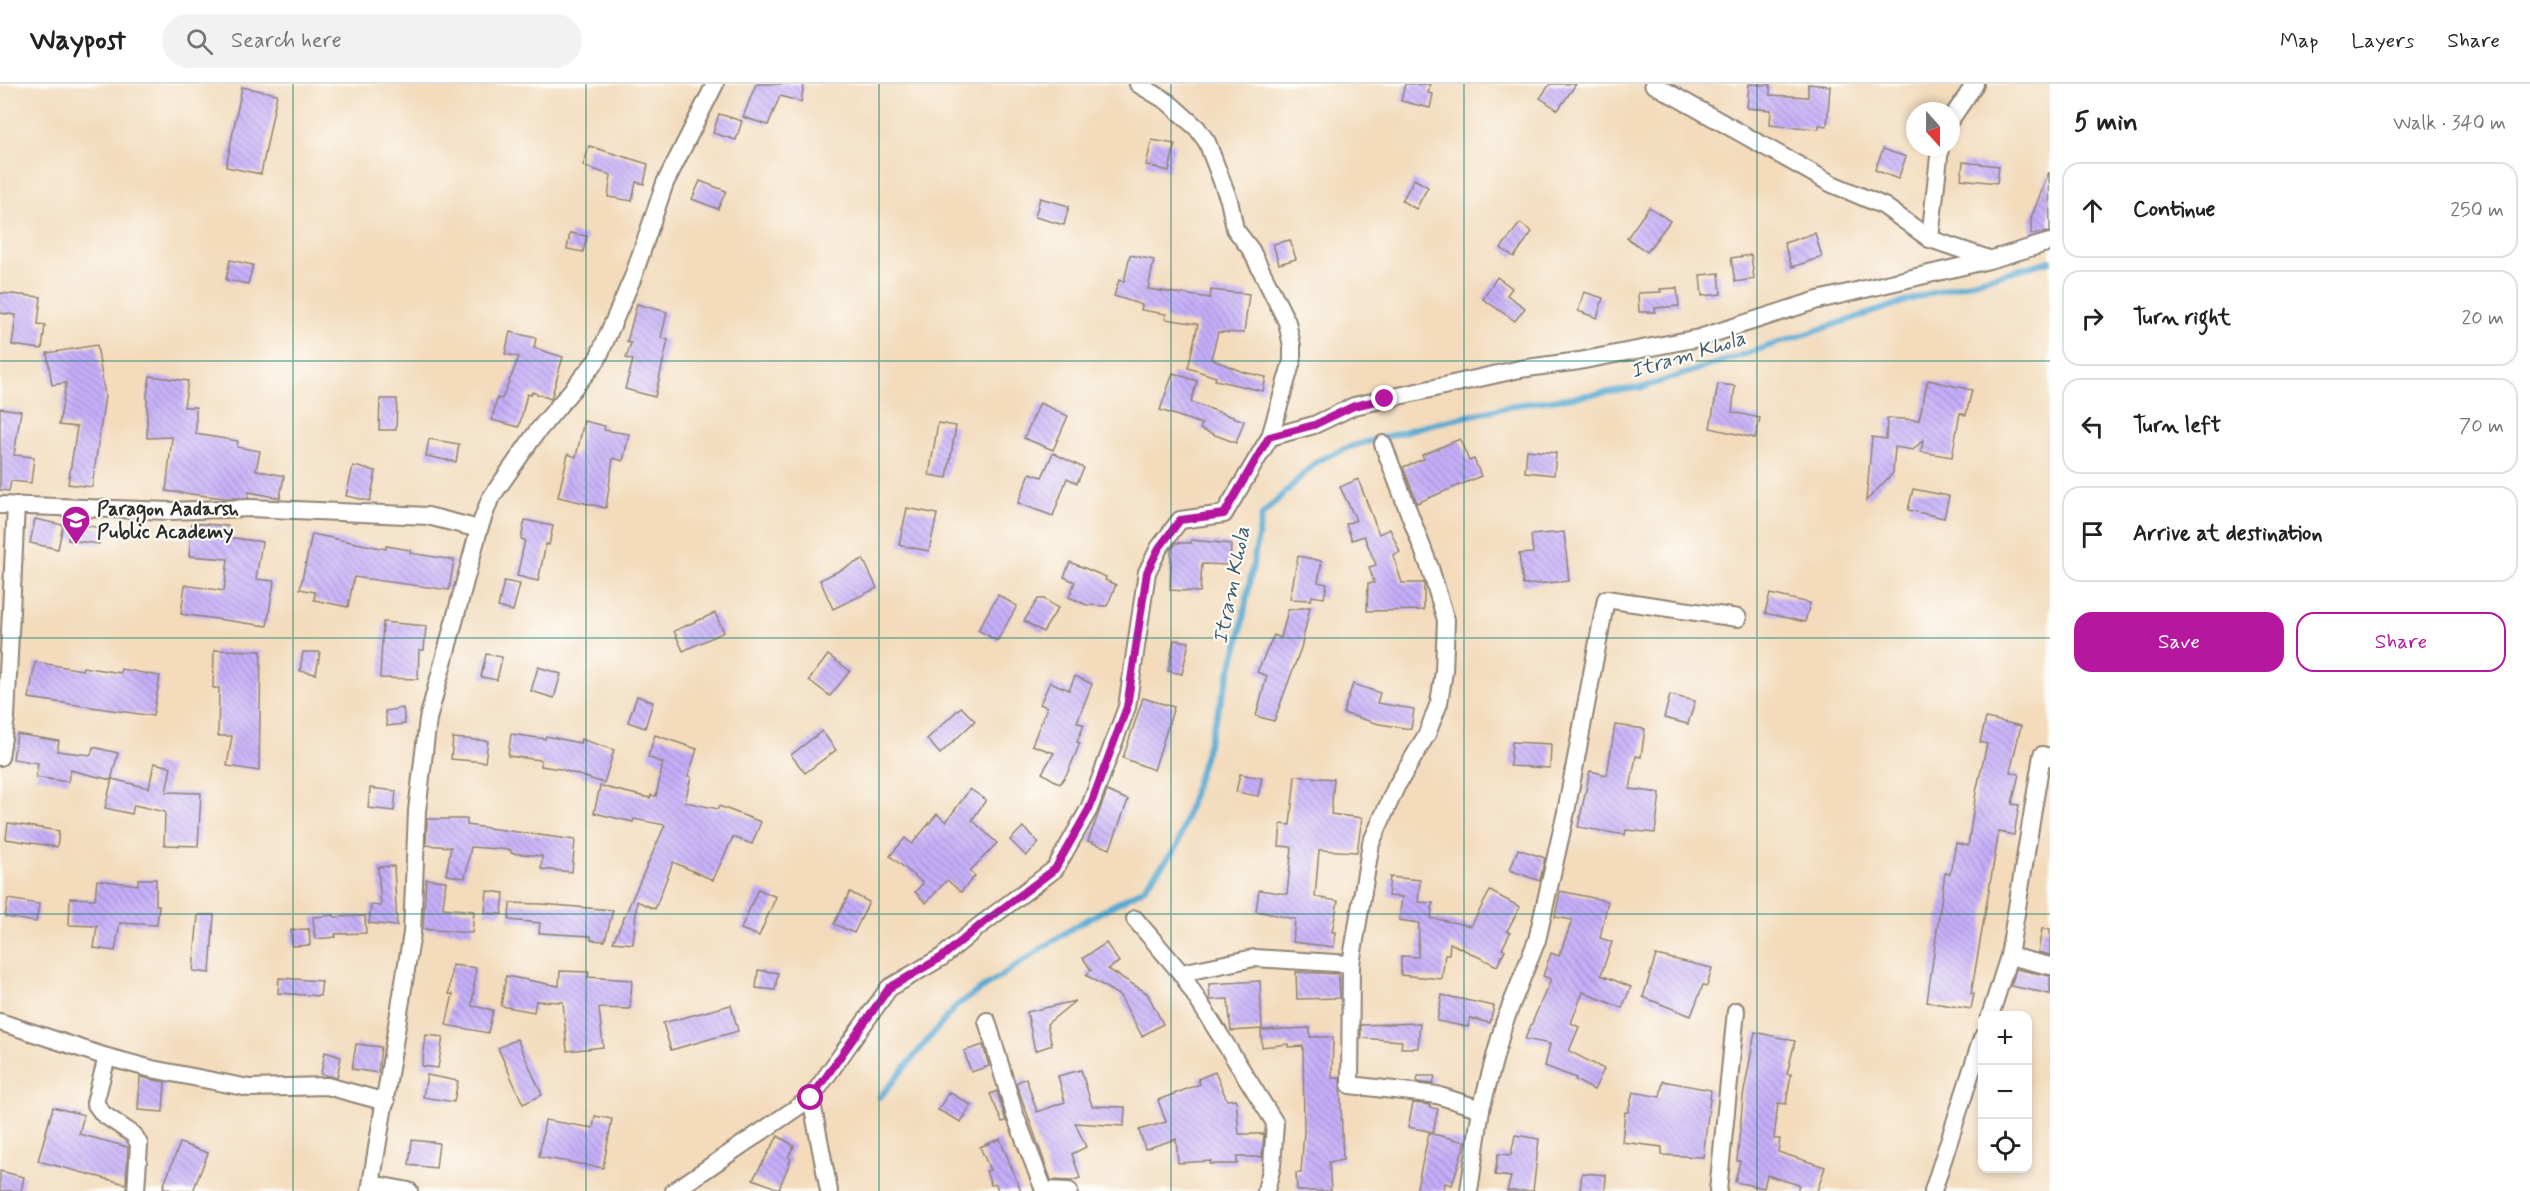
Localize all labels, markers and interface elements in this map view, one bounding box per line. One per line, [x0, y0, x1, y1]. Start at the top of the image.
search box [162, 14, 582, 68]
text: Waypost [30, 23, 126, 60]
icon: search [183, 25, 216, 58]
text: Search here [231, 27, 342, 55]
text: Map [2280, 27, 2318, 55]
text: Layers [2351, 27, 2414, 55]
text: Share [2447, 27, 2500, 55]
north arrow [1906, 102, 1960, 156]
text: 5 min [2074, 106, 2138, 140]
text: Walk · 340 m [2393, 110, 2506, 137]
icon: ahead [2076, 194, 2109, 227]
text: Continue [2133, 196, 2215, 224]
text: 250 m [2450, 197, 2504, 224]
icon: right [2076, 302, 2109, 335]
text: Turn right [2133, 304, 2231, 332]
text: 20 m [2461, 305, 2504, 332]
water label: Itram Khola [1627, 324, 1749, 386]
route end [1371, 385, 1397, 411]
icon: left [2076, 410, 2109, 443]
text: Turn left [2133, 412, 2221, 440]
text: 70 m [2459, 413, 2504, 440]
place label: Paragon Aadarsh Public Academy [97, 496, 239, 546]
school or university icon: Paragon Aadarsh Public Academy [60, 504, 92, 546]
icon: arrive [2076, 518, 2109, 551]
text: Arrive at destination [2133, 520, 2323, 548]
water label: Itram Khola [1207, 524, 1257, 646]
button: Save [2074, 612, 2284, 672]
button: Share [2296, 612, 2506, 672]
map controls [1978, 1011, 2032, 1173]
button: + [1978, 1011, 2032, 1065]
button: − [1978, 1065, 2032, 1119]
route start [797, 1084, 823, 1110]
button: locate [1978, 1119, 2032, 1173]

